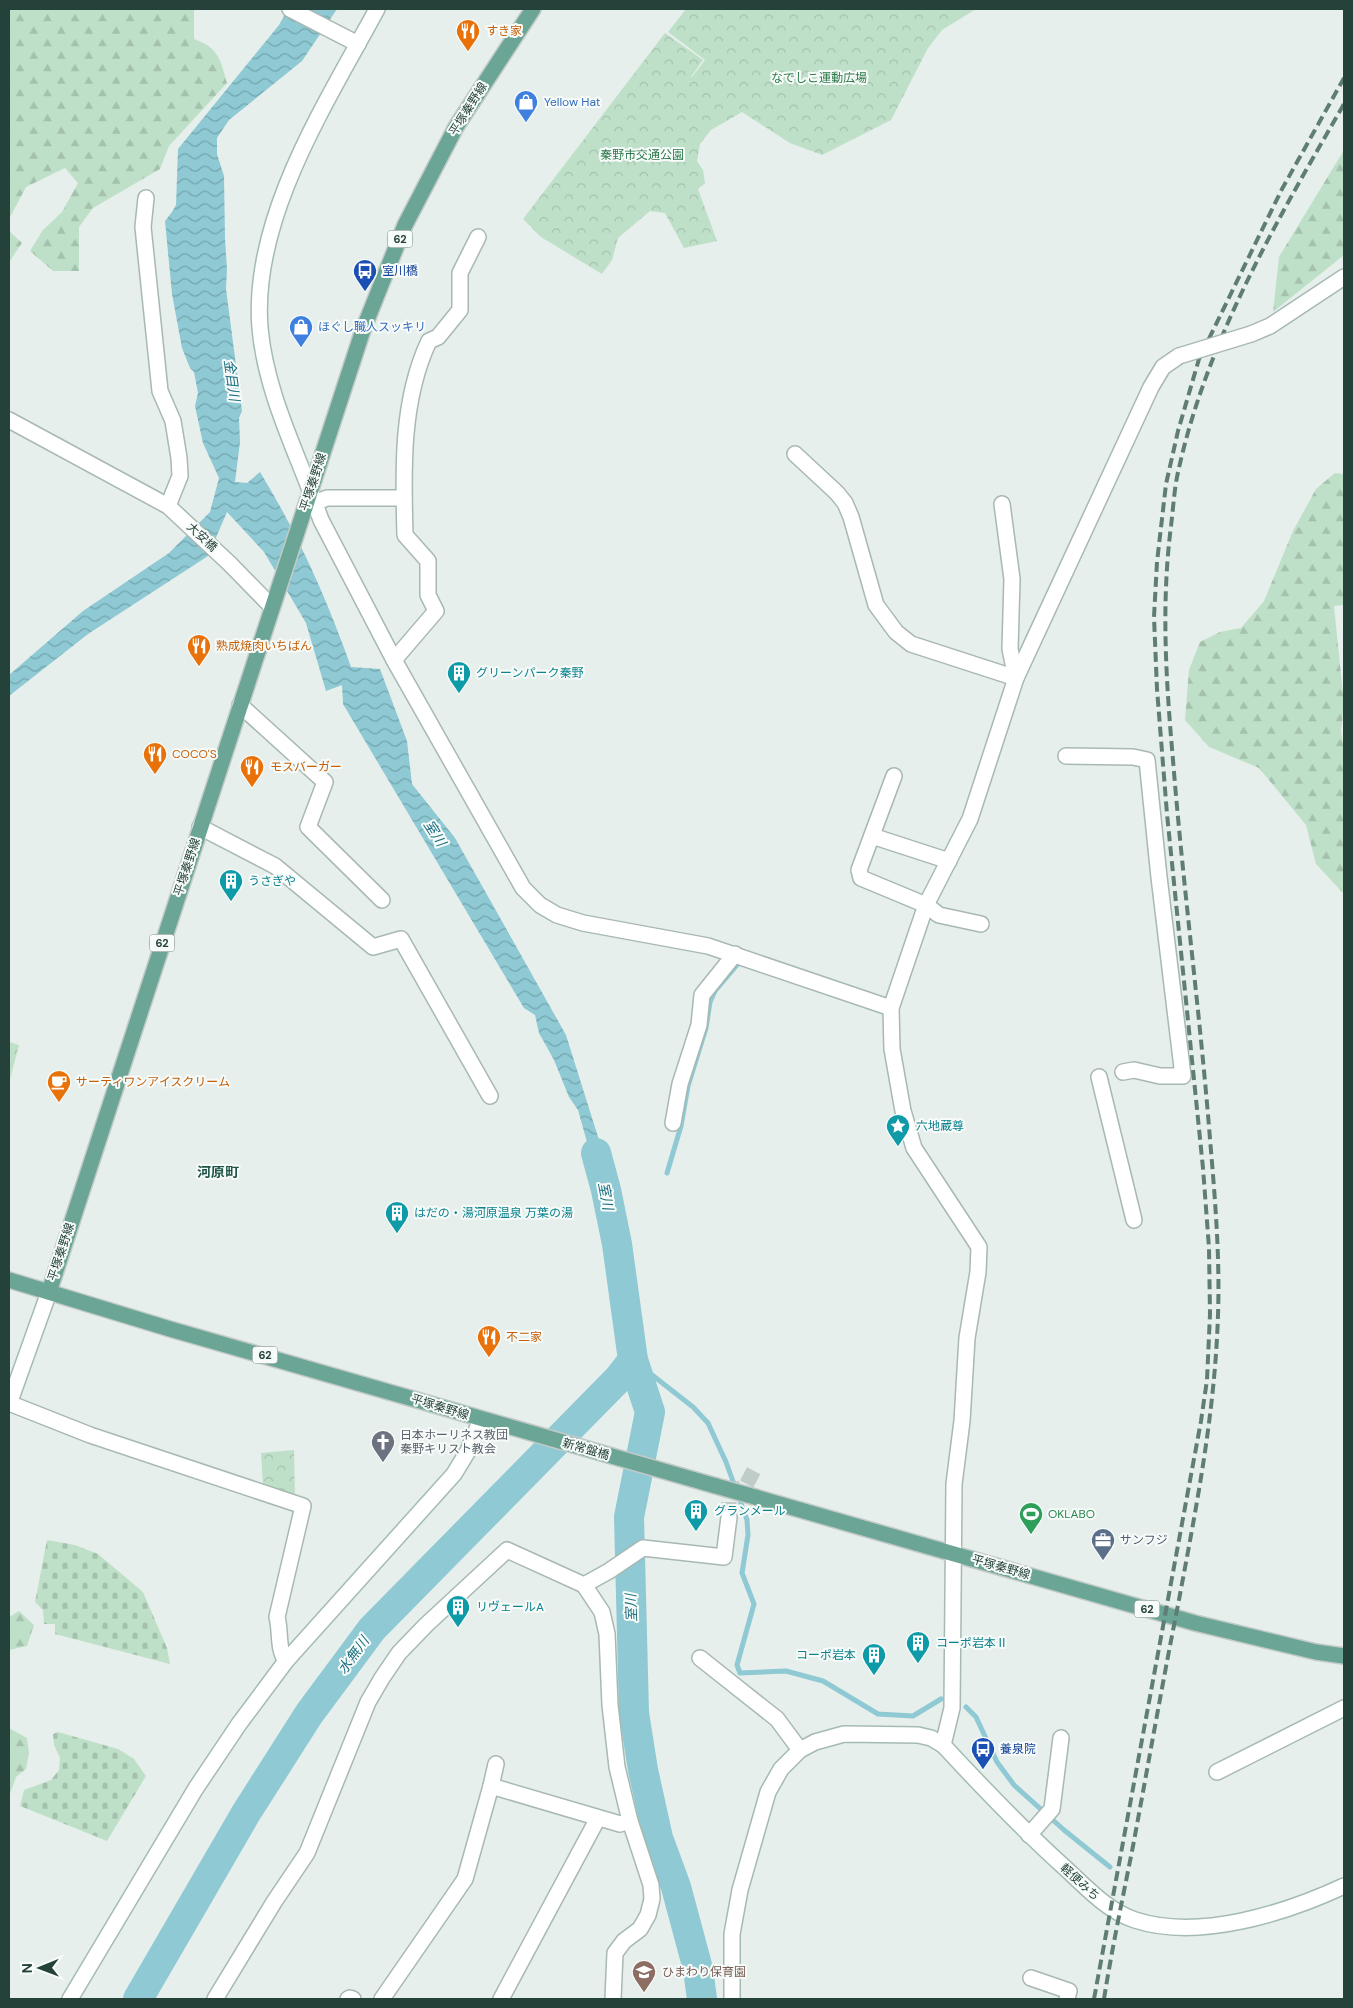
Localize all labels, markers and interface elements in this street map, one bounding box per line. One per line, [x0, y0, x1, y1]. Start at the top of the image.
restaurant icon: すき家 [455, 18, 481, 52]
place label: すき家 [486, 23, 522, 39]
park label: なでしこ運動広場 [771, 70, 867, 86]
street label: 平塚秦野線 [445, 79, 491, 139]
shop icon: Yellow Hat [513, 89, 539, 123]
place label: Yellow Hat [544, 94, 601, 110]
park label: 秦野市交通公園 [600, 147, 684, 163]
road number: 62 [388, 230, 412, 248]
bus stop icon: 室川橋 [352, 258, 378, 292]
place label: 室川橋 [382, 263, 418, 279]
shop icon: ほぐし職人スッキリ [288, 314, 314, 348]
place label: ほぐし職人スッキリ [318, 319, 426, 335]
water label: 金目川 [220, 358, 244, 404]
street label: 平塚秦野線 [296, 451, 330, 513]
street label: 大安橋 [183, 519, 221, 555]
restaurant icon: 熟成焼肉いちばん [186, 633, 212, 667]
place label: 熟成焼肉いちばん [216, 638, 312, 654]
building icon: グリーンパーク秦野 [446, 660, 472, 694]
place label: グリーンパーク秦野 [476, 665, 583, 681]
restaurant icon: COCO'S [142, 741, 168, 775]
place label: COCO'S [172, 746, 217, 762]
restaurant icon: モスバーガー [239, 754, 265, 788]
place label: モスバーガー [270, 759, 342, 775]
water label: 室川 [420, 816, 451, 851]
street label: 平塚秦野線 [170, 836, 204, 898]
building icon: うさぎや [218, 868, 244, 902]
place label: うさぎや [248, 873, 296, 889]
road number: 62 [150, 934, 174, 951]
cafe icon: サーティワンアイスクリーム [46, 1069, 72, 1103]
place label: サーティワンアイスクリーム [76, 1074, 230, 1090]
place icon: 六地蔵尊 [885, 1113, 911, 1147]
place label: 六地蔵尊 [916, 1118, 964, 1134]
district label: 河原町 [197, 1163, 239, 1181]
water label: 室川 [594, 1181, 618, 1213]
building icon: はだの・湯河原温泉 万葉の湯 [384, 1200, 410, 1234]
place label: はだの・湯河原温泉 万葉の湯 [414, 1205, 573, 1221]
street label: 平塚秦野線 [44, 1221, 78, 1283]
restaurant icon: 不二家 [476, 1324, 502, 1358]
place label: 不二家 [506, 1329, 542, 1345]
road number: 62 [252, 1346, 278, 1364]
street label: 平塚秦野線 [409, 1391, 471, 1423]
place label: 日本ホーリネス教団 秦野キリスト教会 [400, 1427, 508, 1457]
church icon: 日本ホーリネス教団 秦野キリスト教会 [370, 1429, 396, 1463]
street label: 新常盤橋 [561, 1435, 611, 1463]
building icon: グランメール [683, 1498, 709, 1532]
sports icon: OKLABO [1018, 1501, 1044, 1535]
place label: グランメール [714, 1503, 786, 1519]
place label: OKLABO [1048, 1506, 1095, 1522]
office icon: サンフジ [1090, 1527, 1116, 1561]
place label: サンフジ [1120, 1532, 1168, 1548]
street label: 平塚秦野線 [970, 1551, 1032, 1583]
water label: 室川 [621, 1592, 640, 1622]
building icon: リヴェールA [445, 1594, 471, 1628]
place label: リヴェールA [476, 1599, 544, 1615]
road number: 62 [1134, 1600, 1160, 1618]
building icon: コーポ岩本Ⅱ [905, 1630, 931, 1664]
water label: 水無川 [333, 1631, 374, 1677]
place label: コーポ岩本Ⅱ [936, 1635, 1008, 1651]
building icon: コーポ岩本 [861, 1642, 887, 1676]
place label: コーポ岩本 [796, 1647, 856, 1663]
bus stop icon: 養泉院 [970, 1736, 996, 1770]
place label: 養泉院 [1000, 1741, 1036, 1757]
street label: 軽便みち [1057, 1860, 1103, 1904]
north arrow [15, 1943, 65, 1993]
school or university icon: ひまわり保育園 [631, 1959, 657, 1993]
text: N [18, 1963, 36, 1973]
place label: ひまわり保育園 [662, 1964, 746, 1980]

